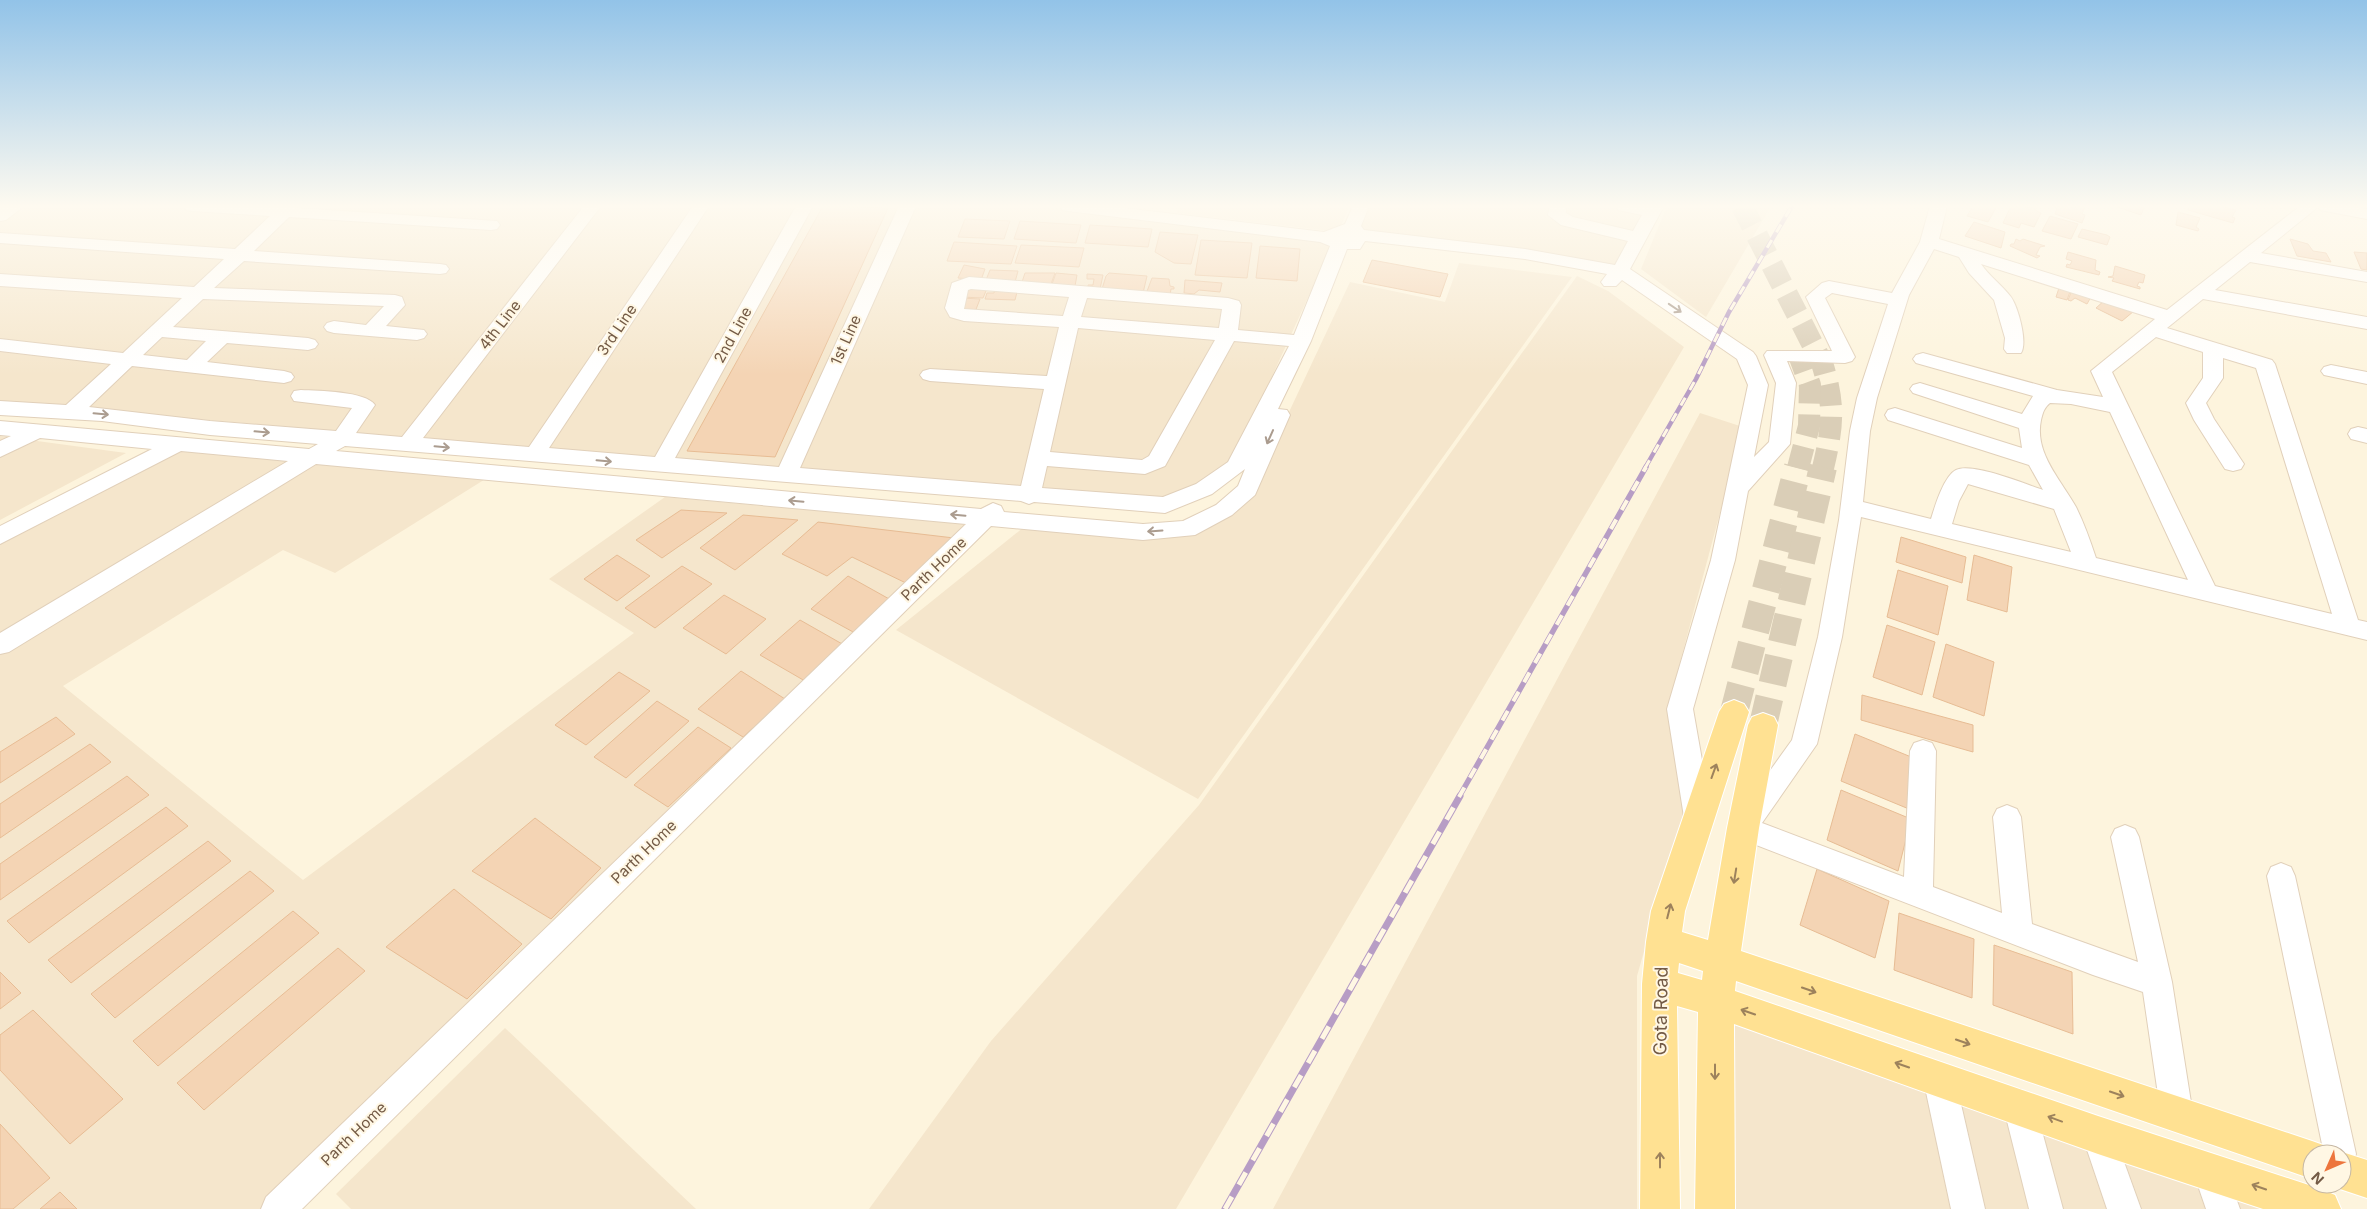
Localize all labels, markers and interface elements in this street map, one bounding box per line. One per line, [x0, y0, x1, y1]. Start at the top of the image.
street label: 4th Line [474, 296, 525, 353]
street label: 3rd Line [593, 300, 641, 359]
street label: 2nd Line [709, 303, 756, 366]
one-way arrow [1668, 303, 1682, 314]
street label: 1st Line [826, 312, 865, 368]
one-way arrow [93, 410, 109, 419]
one-way arrow [254, 428, 270, 437]
one-way arrow [1265, 429, 1275, 444]
one-way arrow [434, 443, 450, 452]
one-way arrow [596, 456, 612, 465]
one-way arrow [788, 496, 804, 505]
one-way arrow [950, 510, 966, 520]
one-way arrow [1147, 527, 1163, 536]
street label: Parth Home [897, 533, 970, 605]
one-way arrow [1710, 763, 1720, 779]
street label: Parth Home [607, 816, 680, 888]
one-way arrow [1730, 868, 1740, 884]
one-way arrow [1665, 904, 1674, 920]
street label: Gota Road [1649, 966, 1672, 1056]
one-way arrow [1801, 986, 1816, 995]
one-way arrow [1741, 1007, 1756, 1016]
one-way arrow [1955, 1038, 1970, 1047]
one-way arrow [1894, 1060, 1910, 1069]
one-way arrow [1710, 1064, 1720, 1080]
one-way arrow [2108, 1090, 2124, 1100]
street label: Parth Home [317, 1098, 390, 1170]
one-way arrow [2048, 1114, 2063, 1123]
north arrow [2302, 1144, 2352, 1194]
one-way arrow [1655, 1153, 1665, 1169]
text: N [2308, 1169, 2327, 1188]
one-way arrow [2251, 1182, 2267, 1192]

